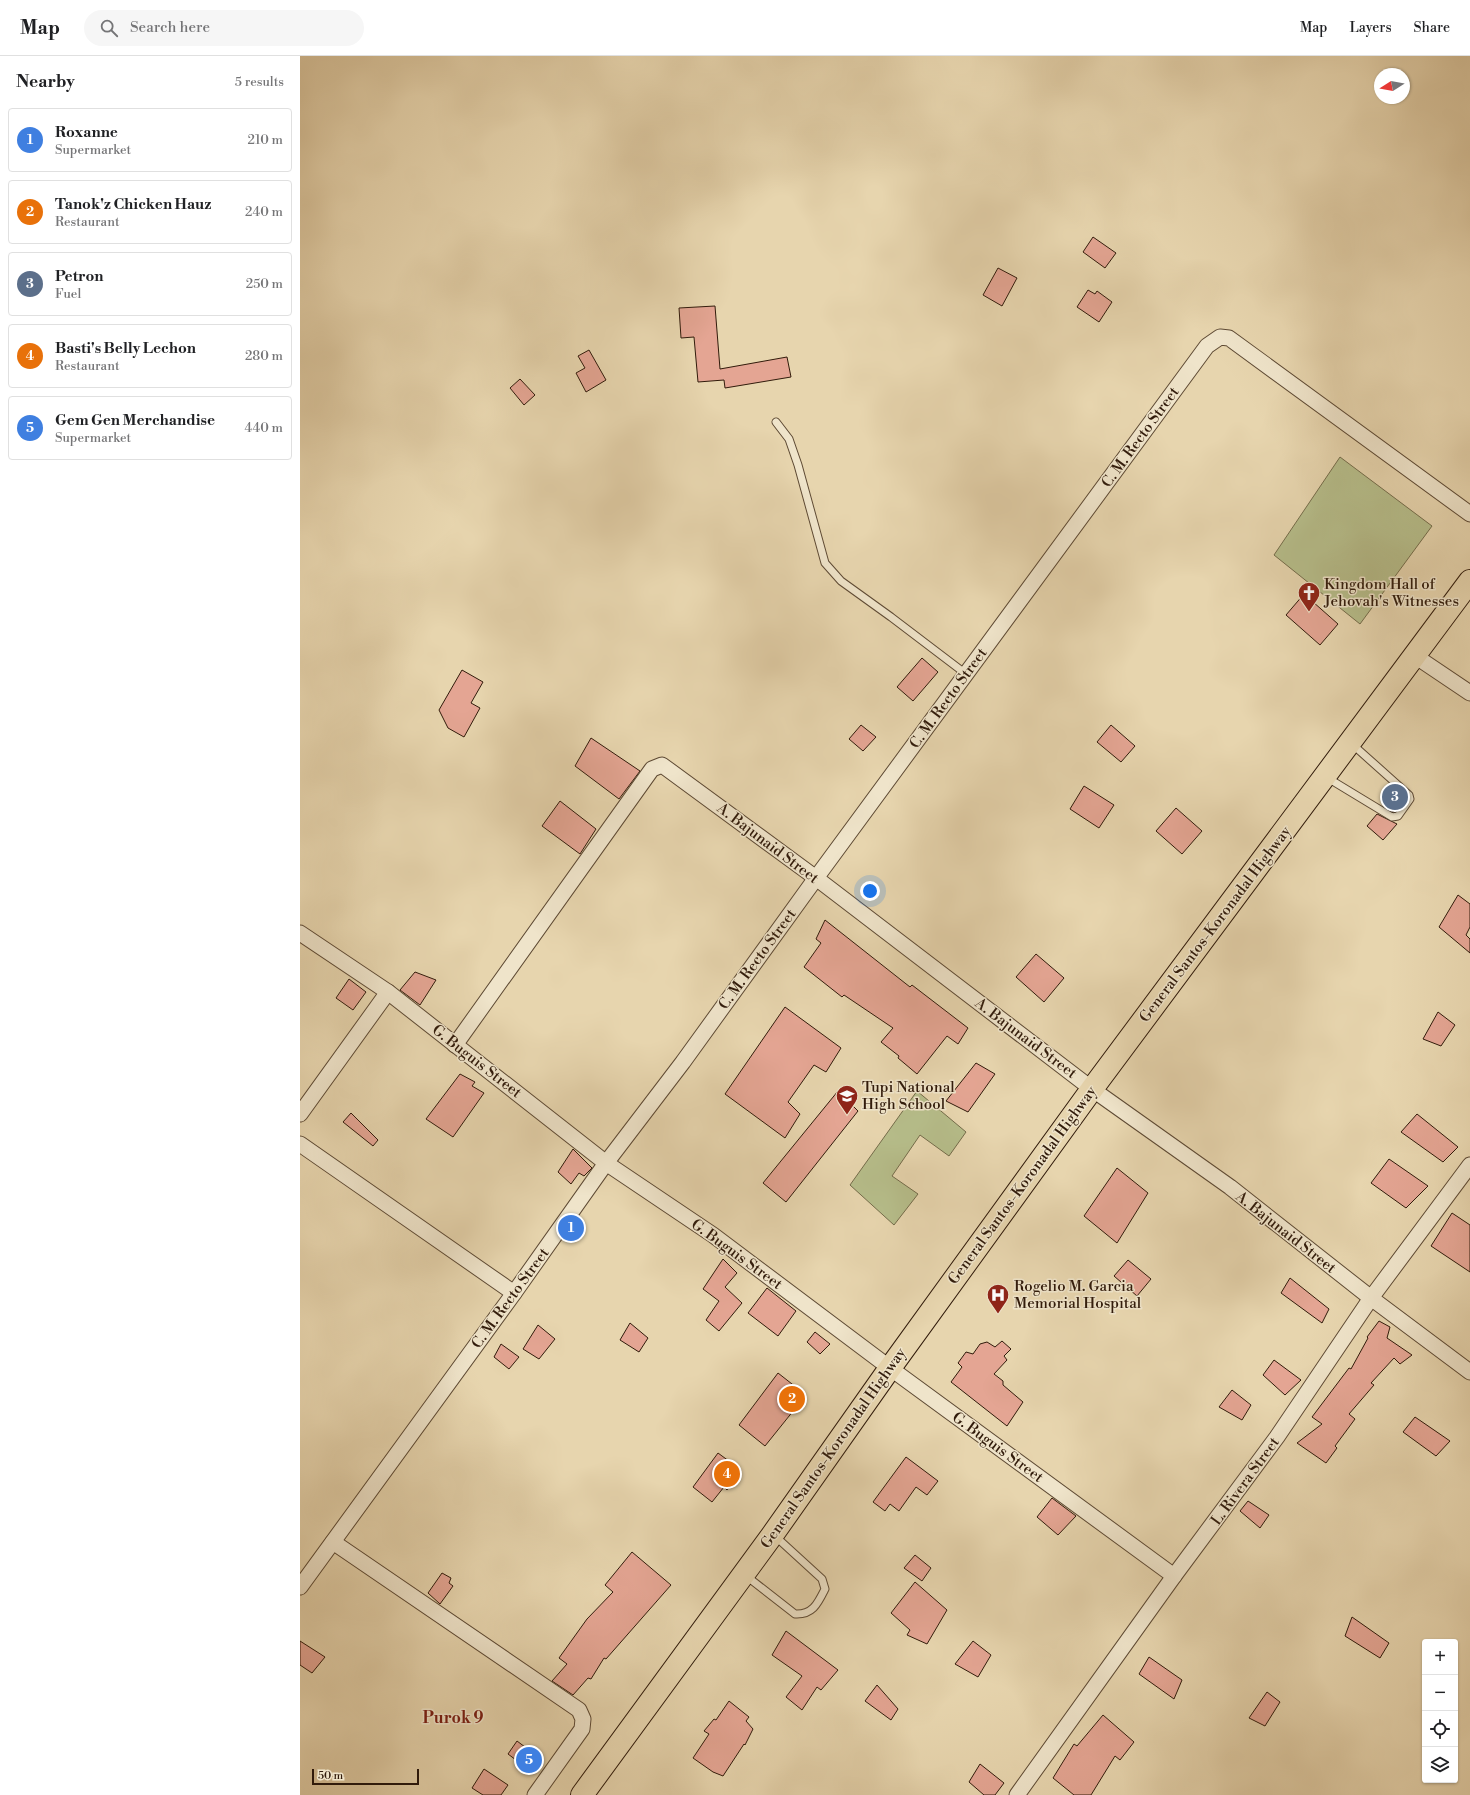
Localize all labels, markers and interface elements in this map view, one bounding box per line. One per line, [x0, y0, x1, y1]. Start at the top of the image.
search box [84, 10, 364, 46]
text: Map [20, 16, 60, 40]
icon: search [98, 17, 120, 39]
text: Search here [130, 18, 210, 37]
text: Map [1300, 19, 1327, 37]
text: Layers [1349, 19, 1392, 37]
text: Share [1414, 19, 1450, 37]
north arrow [1374, 68, 1410, 104]
text: Nearby [16, 71, 75, 93]
text: 5 results [235, 74, 284, 90]
text: Roxanne [55, 123, 118, 142]
text: 1 [27, 132, 33, 148]
text: 210 m [248, 132, 283, 148]
text: Supermarket [55, 142, 131, 158]
text: Tanok'z Chicken Hauz [55, 195, 211, 214]
text: 2 [26, 204, 34, 220]
text: 240 m [245, 204, 283, 220]
text: Restaurant [55, 214, 120, 230]
text: Petron [55, 267, 103, 286]
text: 3 [26, 276, 34, 292]
text: 250 m [246, 276, 283, 292]
text: Fuel [55, 286, 81, 302]
text: Basti's Belly Lechon [55, 339, 196, 358]
text: 4 [26, 348, 34, 364]
text: 280 m [245, 348, 283, 364]
text: Restaurant [55, 358, 120, 374]
street label: C. M. Recto Street [1097, 383, 1184, 491]
text: Gem Gen Merchandise [55, 411, 215, 430]
text: 5 [26, 420, 34, 436]
text: 440 m [245, 420, 283, 436]
text: Supermarket [55, 430, 131, 446]
place label: Kingdom Hall of Jehovah's Witnesses [1323, 575, 1459, 611]
church icon: Kingdom Hall of Jehovah's Witnesses [1296, 580, 1322, 613]
street label: C. M. Recto Street [905, 644, 992, 752]
pin: 3 [1382, 782, 1408, 812]
street label: A. Bajunaid Street [712, 798, 823, 888]
street label: General Santos-Koronadal Highway [1135, 822, 1296, 1026]
your location [860, 881, 880, 901]
street label: C. M. Recto Street [714, 905, 801, 1013]
street label: A. Bajunaid Street [970, 993, 1081, 1083]
street label: G. Buguis Street [428, 1021, 526, 1103]
place label: Tupi National High School [862, 1078, 955, 1114]
street label: General Santos-Koronadal Highway [944, 1082, 1101, 1288]
school or university icon: Tupi National High School [834, 1083, 860, 1116]
street label: A. Bajunaid Street [1231, 1187, 1340, 1278]
pin: 1 [558, 1213, 584, 1243]
street label: G. Buguis Street [687, 1215, 787, 1294]
street label: C. M. Recto Street [467, 1244, 554, 1352]
place label: Rogelio M. Garcia Memorial Hospital [1014, 1277, 1142, 1313]
hospital icon: Rogelio M. Garcia Memorial Hospital [985, 1282, 1011, 1315]
street label: General Santos-Koronadal Highway [757, 1344, 911, 1552]
pin: 2 [779, 1384, 805, 1414]
street label: G. Buguis Street [948, 1408, 1048, 1487]
street label: L. Rivera Street [1207, 1433, 1284, 1529]
pin: 4 [714, 1459, 740, 1489]
map controls [1422, 1639, 1458, 1783]
button: + [1422, 1639, 1458, 1675]
button: − [1422, 1675, 1458, 1711]
district label: Purok 9 [422, 1708, 484, 1728]
button: locate [1422, 1711, 1458, 1747]
pin: 5 [516, 1745, 542, 1775]
button: layers [1422, 1747, 1458, 1783]
scale bar [312, 1767, 419, 1786]
text: 50 m [318, 1769, 343, 1783]

